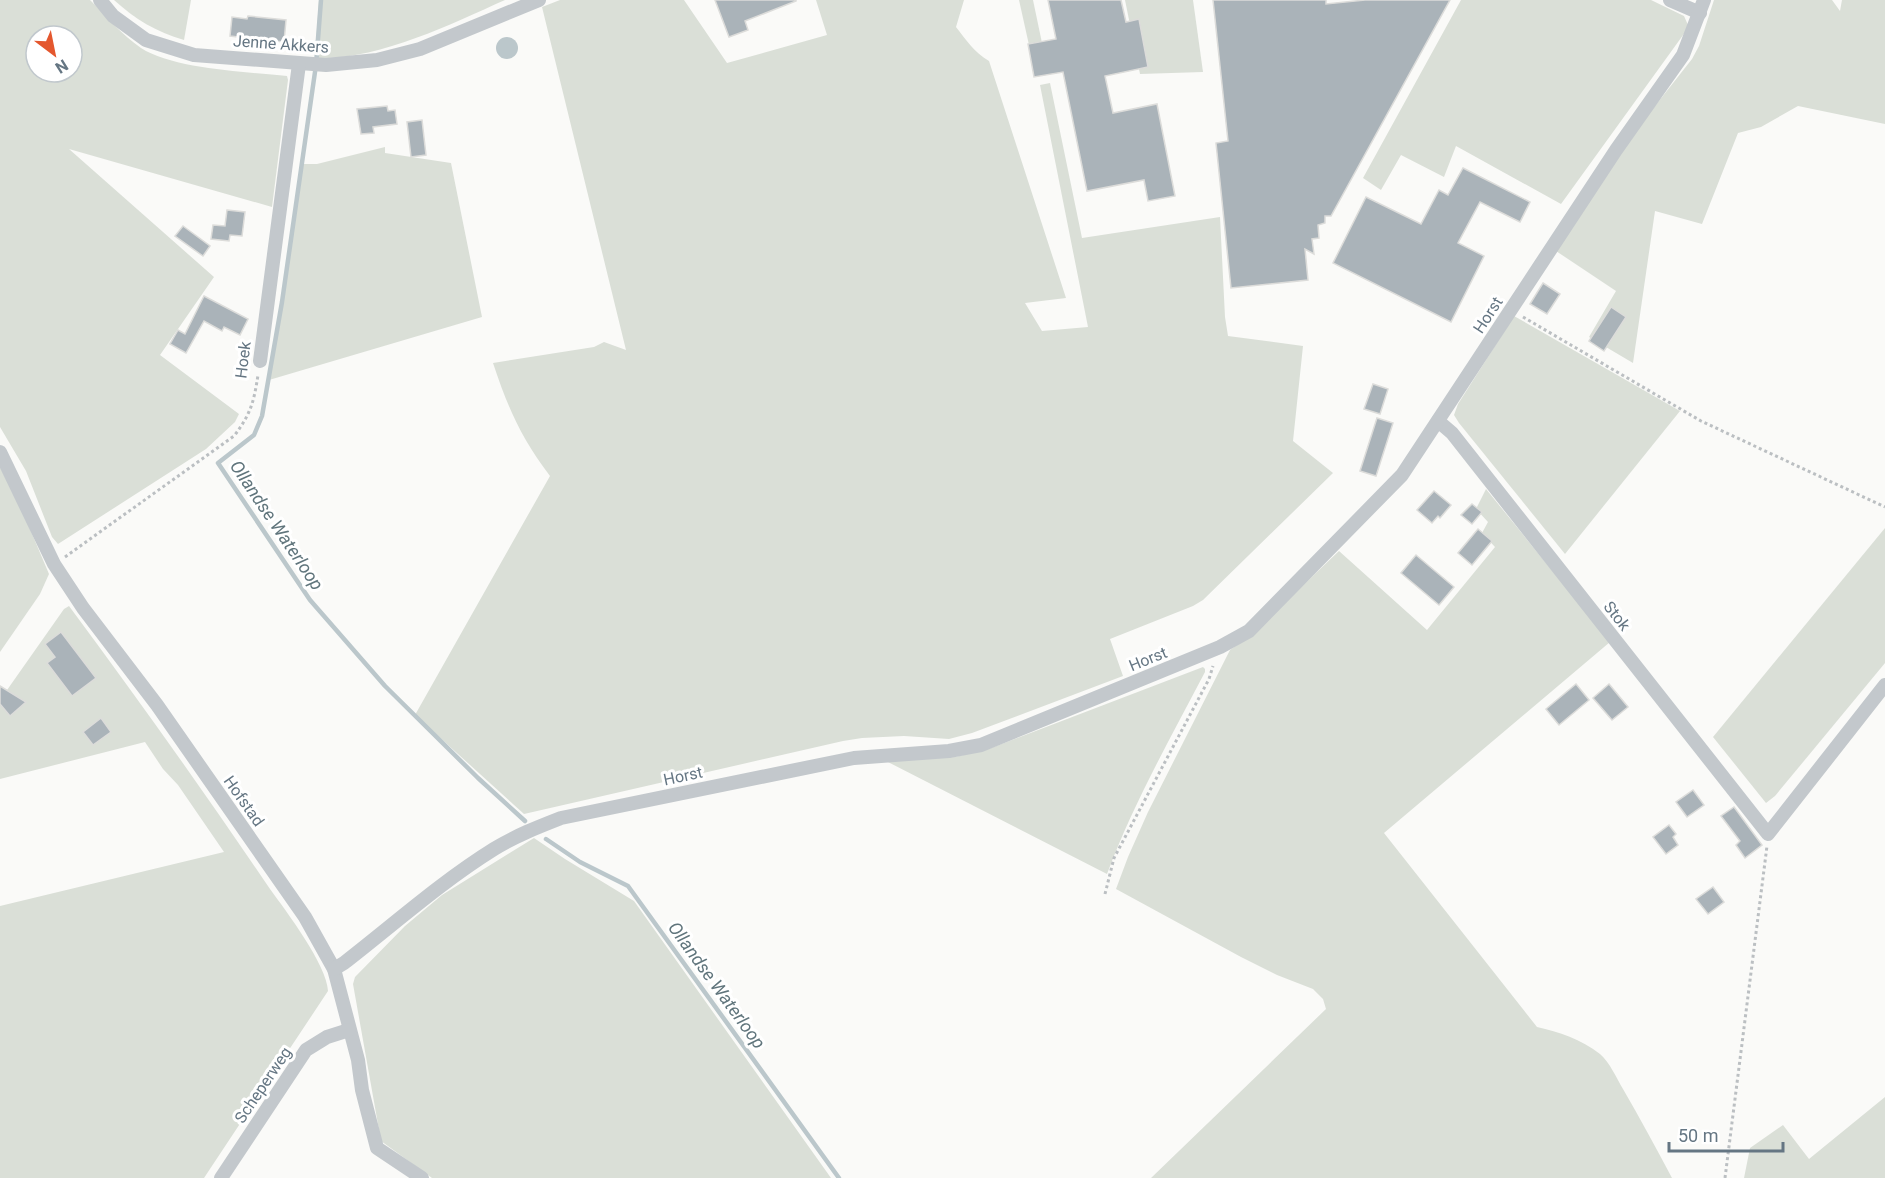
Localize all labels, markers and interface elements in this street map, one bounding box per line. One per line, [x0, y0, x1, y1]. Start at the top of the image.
north arrow [24, 24, 84, 84]
street label: Jenne Akkers [232, 31, 330, 57]
text: N [52, 55, 72, 77]
street label: Horst [1469, 293, 1507, 337]
street label: Hoek [231, 340, 255, 380]
water label: Ollandse Waterloop [226, 456, 328, 594]
street label: Stok [1600, 598, 1635, 635]
street label: Horst [1126, 643, 1170, 675]
street label: Horst [662, 763, 704, 789]
street label: Hofstad [220, 772, 268, 830]
water label: Ollandse Waterloop [664, 917, 770, 1053]
street label: Scheperweg [231, 1043, 295, 1127]
scale bar [1669, 1115, 1783, 1153]
text: 50 m [1678, 1125, 1718, 1146]

